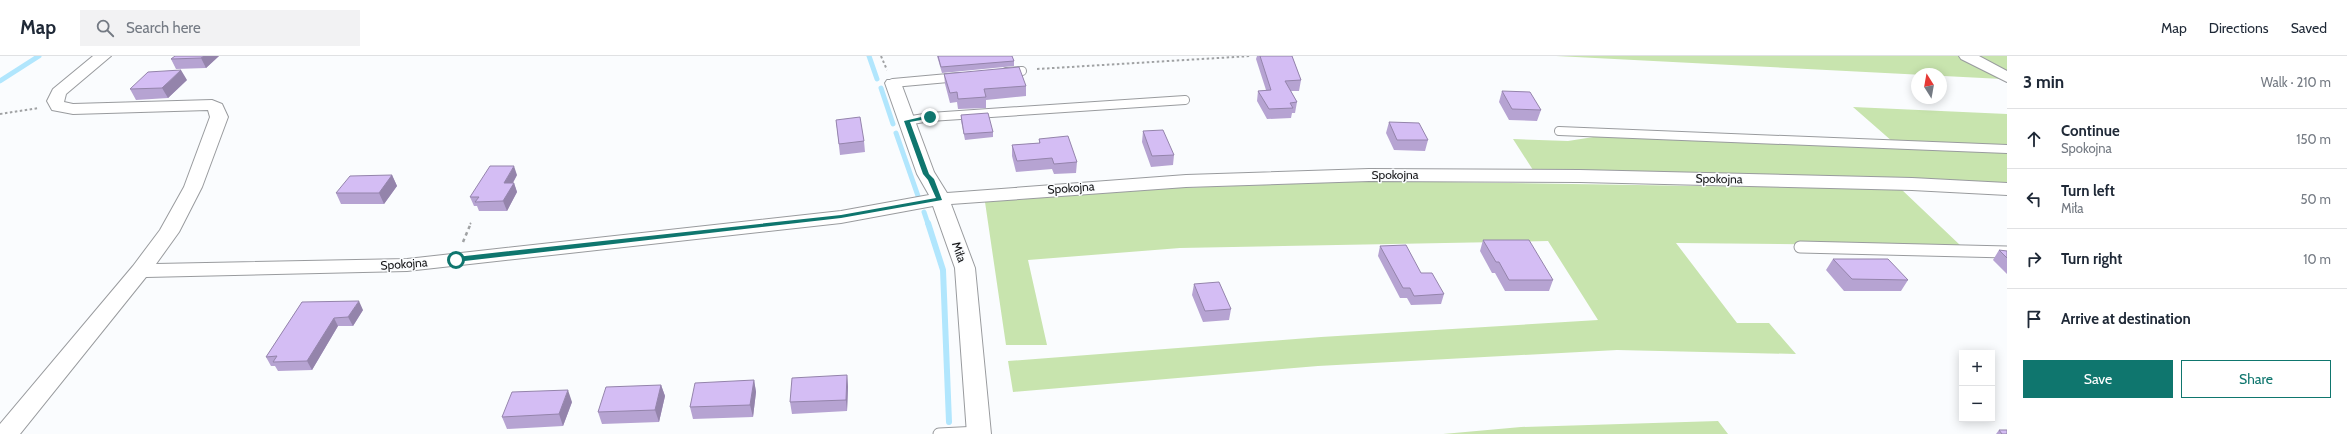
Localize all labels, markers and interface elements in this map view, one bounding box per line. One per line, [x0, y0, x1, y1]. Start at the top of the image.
search box [80, 10, 360, 46]
text: Map [20, 16, 56, 39]
icon: search [94, 17, 116, 39]
text: Search here [126, 19, 201, 37]
text: Map [2161, 19, 2187, 37]
text: Directions [2209, 19, 2269, 37]
text: Saved [2291, 19, 2327, 37]
north arrow [1911, 68, 1947, 104]
text: 3 min [2023, 72, 2064, 92]
text: Walk · 210 m [2261, 74, 2331, 90]
route end [921, 108, 939, 126]
text: Continue [2061, 122, 2120, 140]
icon: ahead [2023, 128, 2045, 150]
text: 150 m [2296, 131, 2331, 147]
text: Spokojna [2061, 140, 2112, 156]
street label: Spokojna [1372, 167, 1419, 182]
street label: Spokojna [1695, 171, 1743, 186]
street label: Spokojna [1047, 178, 1095, 197]
text: Turn left [2061, 182, 2115, 200]
icon: left [2023, 188, 2045, 210]
text: 50 m [2301, 191, 2331, 207]
text: Miła [2061, 200, 2084, 216]
street label: Miła [949, 240, 970, 264]
icon: right [2023, 248, 2045, 270]
text: Turn right [2061, 250, 2122, 268]
route start [447, 251, 465, 269]
text: 10 m [2303, 251, 2331, 267]
street label: Spokojna [380, 254, 428, 273]
icon: arrive [2023, 308, 2045, 330]
text: Arrive at destination [2061, 310, 2191, 328]
map controls [1959, 350, 1995, 422]
button: + [1959, 350, 1995, 386]
button: Save [2023, 360, 2173, 398]
button: Share [2181, 360, 2331, 398]
button: − [1959, 386, 1995, 422]

